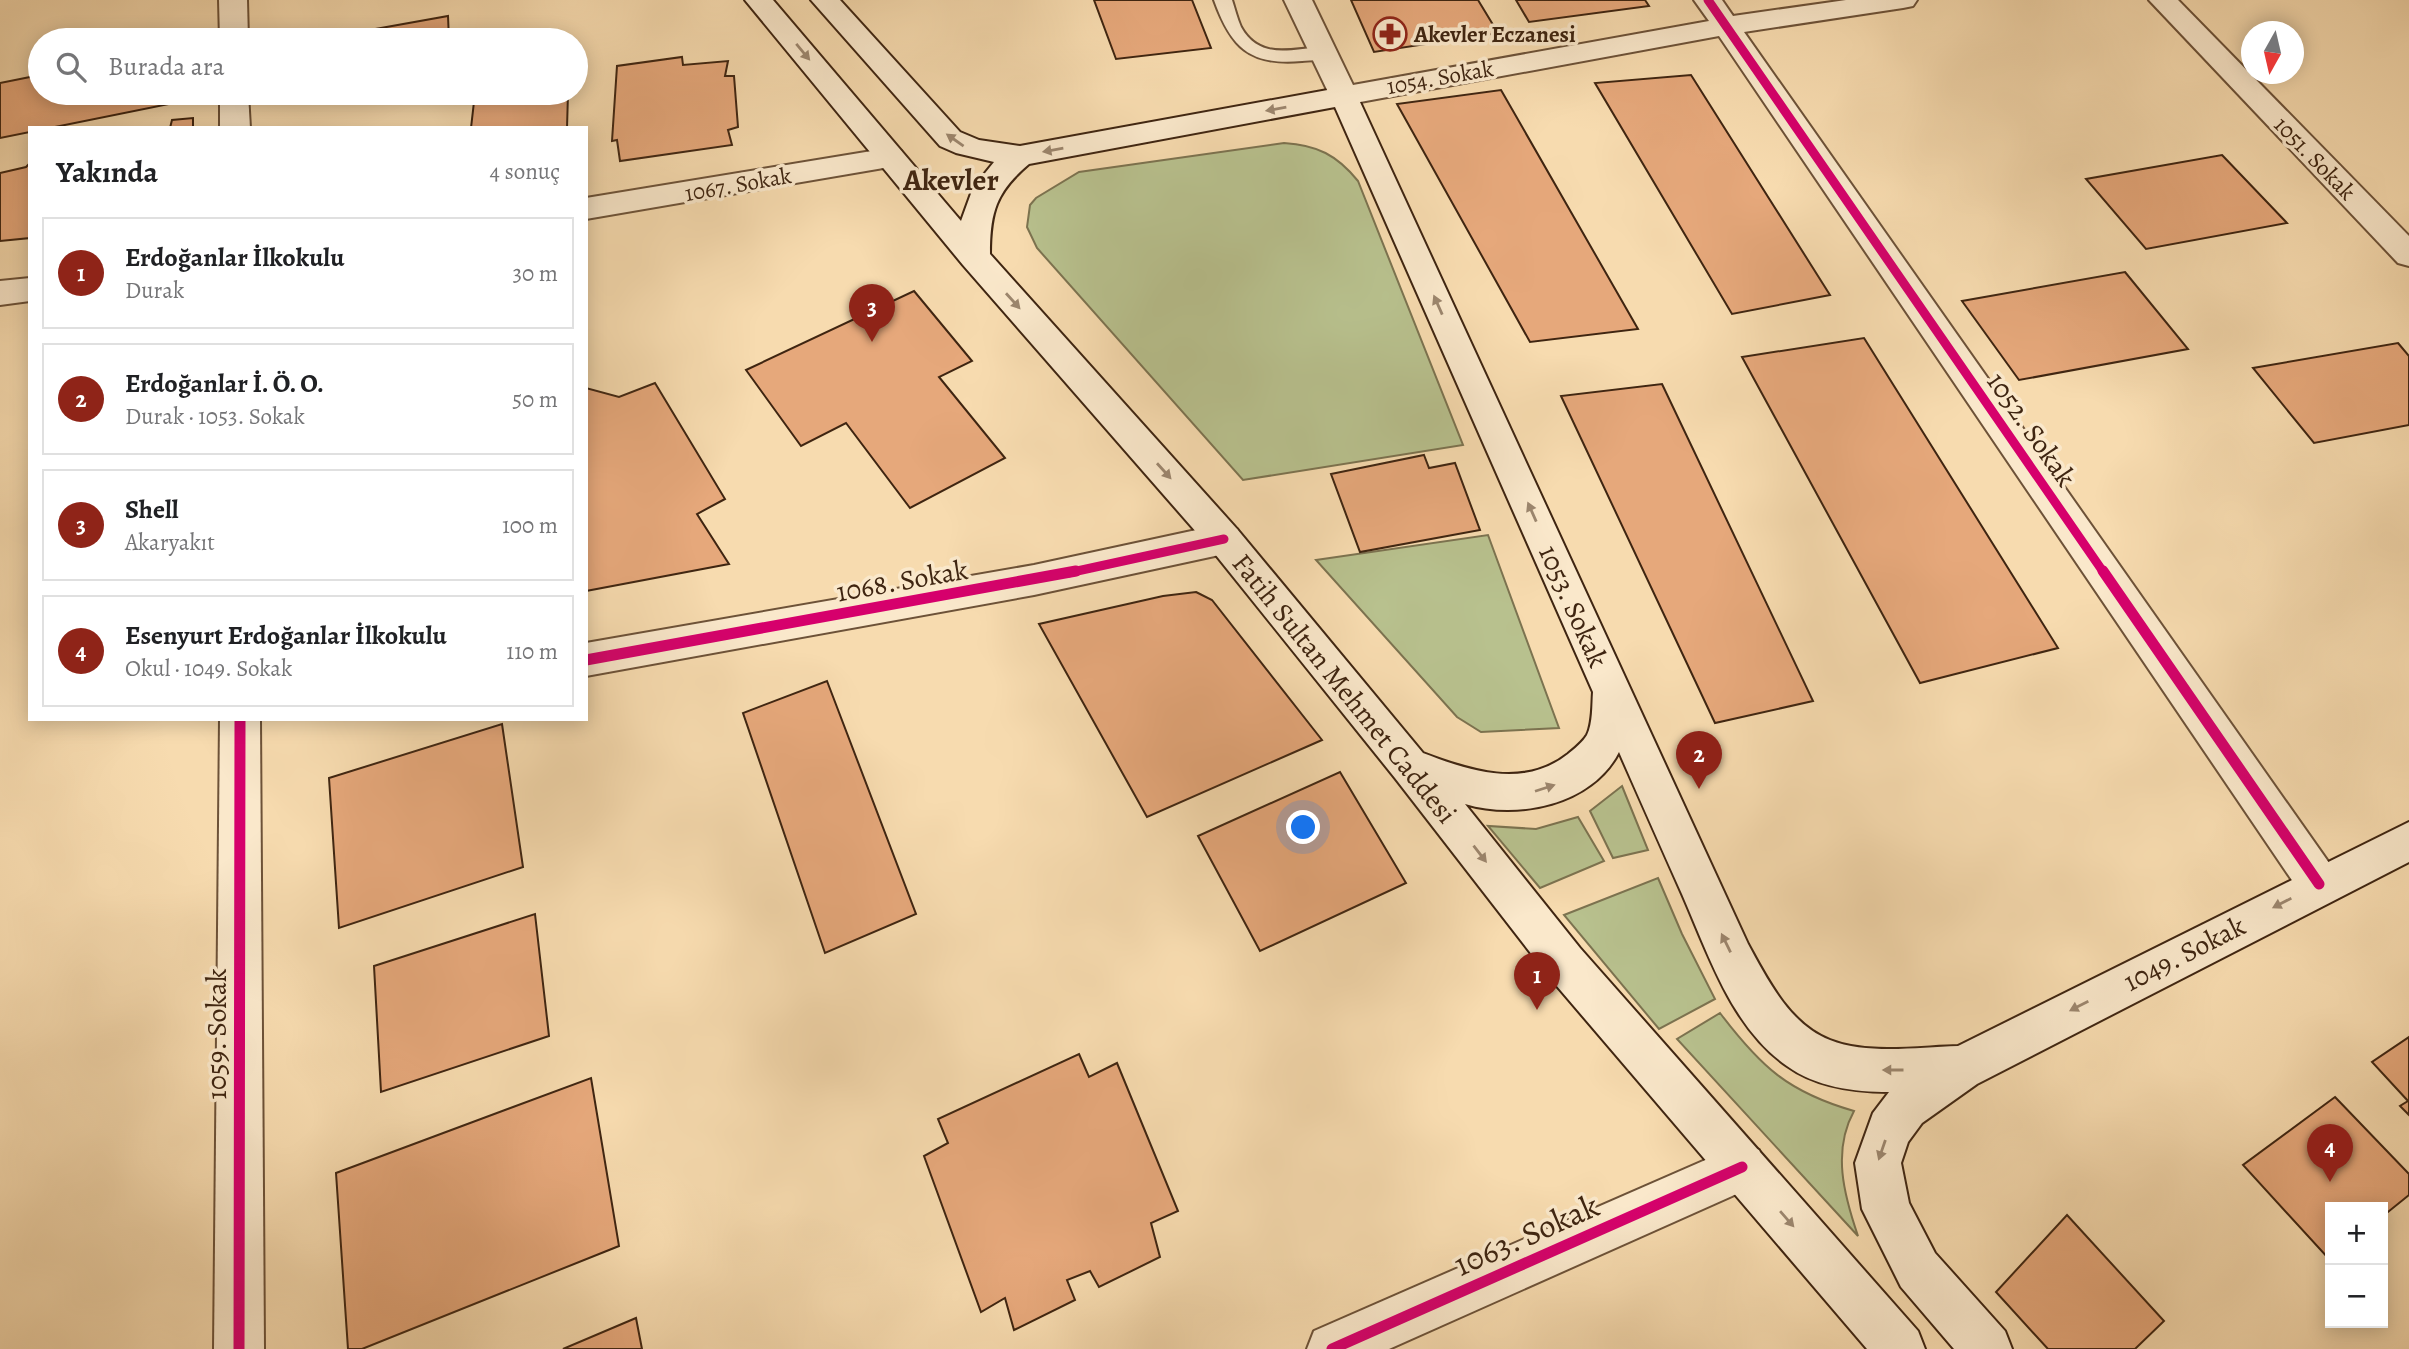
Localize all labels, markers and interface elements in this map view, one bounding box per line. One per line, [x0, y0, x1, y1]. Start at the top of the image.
pharmacy icon: Akevler Eczanesi [1371, 15, 1409, 53]
place label: Akevler Eczanesi [1413, 19, 1576, 50]
north arrow [2241, 21, 2304, 84]
search box [28, 28, 588, 105]
one-way arrow [795, 43, 810, 61]
icon: search [52, 48, 90, 86]
text: Burada ara [108, 49, 225, 84]
street label: 1054. Sokak [1384, 53, 1496, 102]
one-way arrow [1265, 103, 1287, 114]
street label: 1051. Sokak [2267, 110, 2363, 207]
one-way arrow [946, 133, 964, 147]
one-way arrow [1042, 144, 1064, 155]
text: Yakında [56, 152, 158, 192]
text: 4 sonuç [490, 156, 560, 187]
street label: 1067. Sokak [682, 160, 794, 209]
district label: Akevler [902, 160, 999, 200]
text: Erdoğanlar İlkokulu [125, 240, 344, 275]
text: 1 [77, 258, 85, 289]
text: 30 m [512, 258, 558, 289]
text: Durak [125, 275, 184, 306]
pin: 3 [849, 284, 895, 342]
one-way arrow [1005, 292, 1020, 309]
one-way arrow [1432, 294, 1443, 315]
street label: 1052. Sokak [1978, 365, 2085, 495]
text: Erdoğanlar İ. Ö. O. [125, 366, 324, 401]
text: 2 [75, 384, 87, 415]
text: 50 m [512, 384, 558, 415]
text: Durak · 1053. Sokak [125, 401, 305, 432]
one-way arrow [1156, 462, 1172, 480]
text: Shell [125, 492, 179, 527]
one-way arrow [1526, 502, 1538, 522]
text: 3 [76, 510, 86, 541]
text: 100 m [502, 510, 558, 541]
text: Akaryakıt [125, 527, 215, 558]
street label: 1053. Sokak [1529, 539, 1617, 674]
street label: Fatih Sultan Mehmet Caddesi [1223, 546, 1465, 832]
street label: 1068. Sokak [833, 551, 971, 611]
text: Esenyurt Erdoğanlar İlkokulu [125, 618, 447, 653]
text: 4 [76, 636, 86, 667]
text: 110 m [506, 636, 558, 667]
text: Okul · 1049. Sokak [125, 653, 293, 684]
pin: 2 [1676, 731, 1722, 789]
one-way arrow [1535, 783, 1556, 793]
your location [1286, 810, 1320, 844]
one-way arrow [1472, 845, 1487, 863]
one-way arrow [2272, 897, 2292, 909]
street label: 1049. Sokak [2117, 907, 2252, 1001]
one-way arrow [1720, 933, 1731, 953]
pin: 1 [1514, 952, 1560, 1010]
street label: 1059. Sokak [198, 968, 236, 1100]
one-way arrow [2069, 1001, 2089, 1012]
one-way arrow [1882, 1064, 1904, 1075]
pin: 4 [2307, 1124, 2353, 1182]
one-way arrow [1876, 1140, 1887, 1161]
street label: 1063. Sokak [1446, 1182, 1606, 1286]
map controls [2325, 1202, 2388, 1328]
button: + [2325, 1202, 2388, 1265]
one-way arrow [1779, 1210, 1794, 1227]
button: − [2325, 1265, 2388, 1328]

